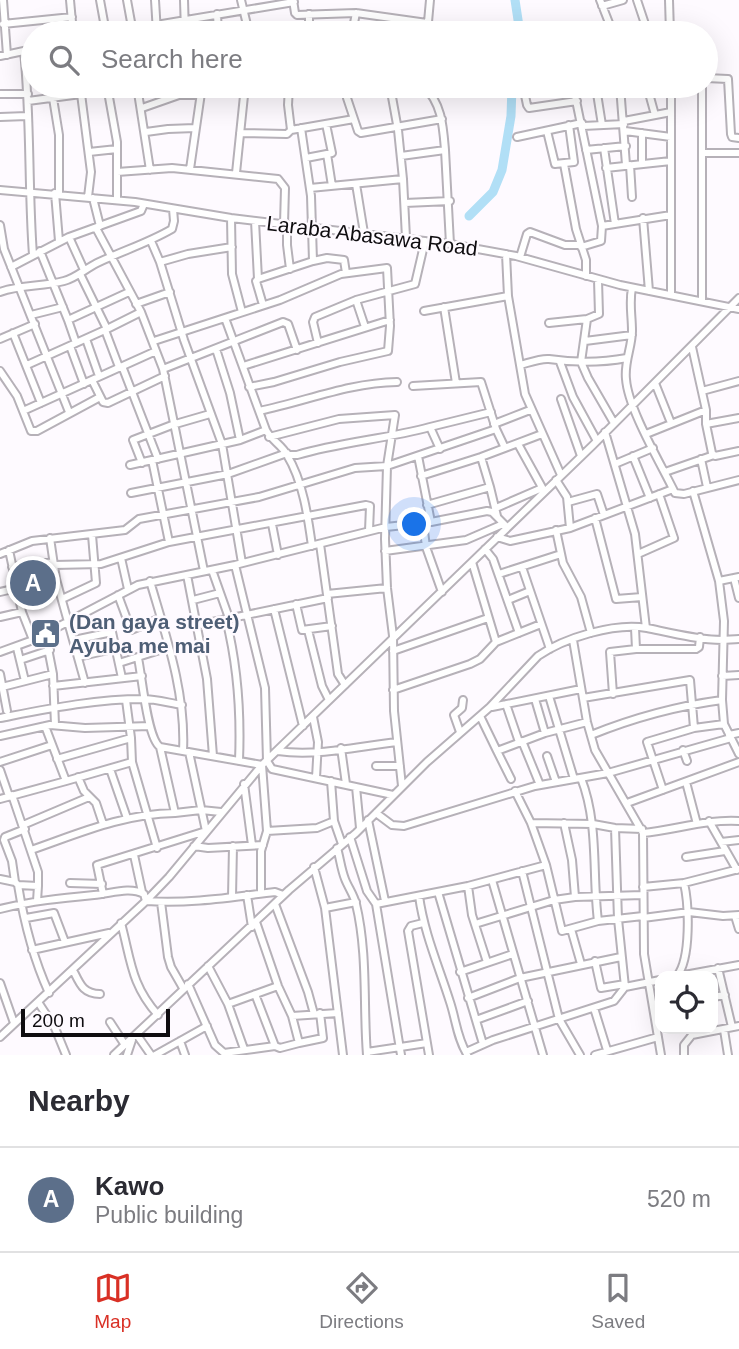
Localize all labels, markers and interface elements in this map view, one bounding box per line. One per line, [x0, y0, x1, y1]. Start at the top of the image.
search box [21, 21, 718, 98]
icon: search [45, 41, 83, 79]
text: Search here [101, 44, 243, 74]
street label: Laraba Abasawa Road [265, 211, 479, 260]
your location [397, 507, 431, 541]
pin: A [10, 557, 56, 609]
place label: (Dan gaya street) Ayuba me mai [69, 610, 239, 657]
public building icon: (Dan gaya street) Ayuba me mai [29, 617, 63, 651]
map controls [655, 971, 718, 1034]
button: locate [655, 971, 718, 1034]
scale bar [21, 1006, 170, 1038]
text: 200 m [32, 1010, 85, 1031]
text: Nearby [28, 1084, 130, 1117]
text: Kawo [95, 1171, 164, 1201]
text: A [43, 1186, 59, 1212]
text: 520 m [647, 1186, 711, 1212]
text: Public building [95, 1202, 243, 1228]
tab: Map [94, 1269, 132, 1333]
tab: Directions [319, 1269, 404, 1333]
tab: Saved [591, 1269, 645, 1333]

